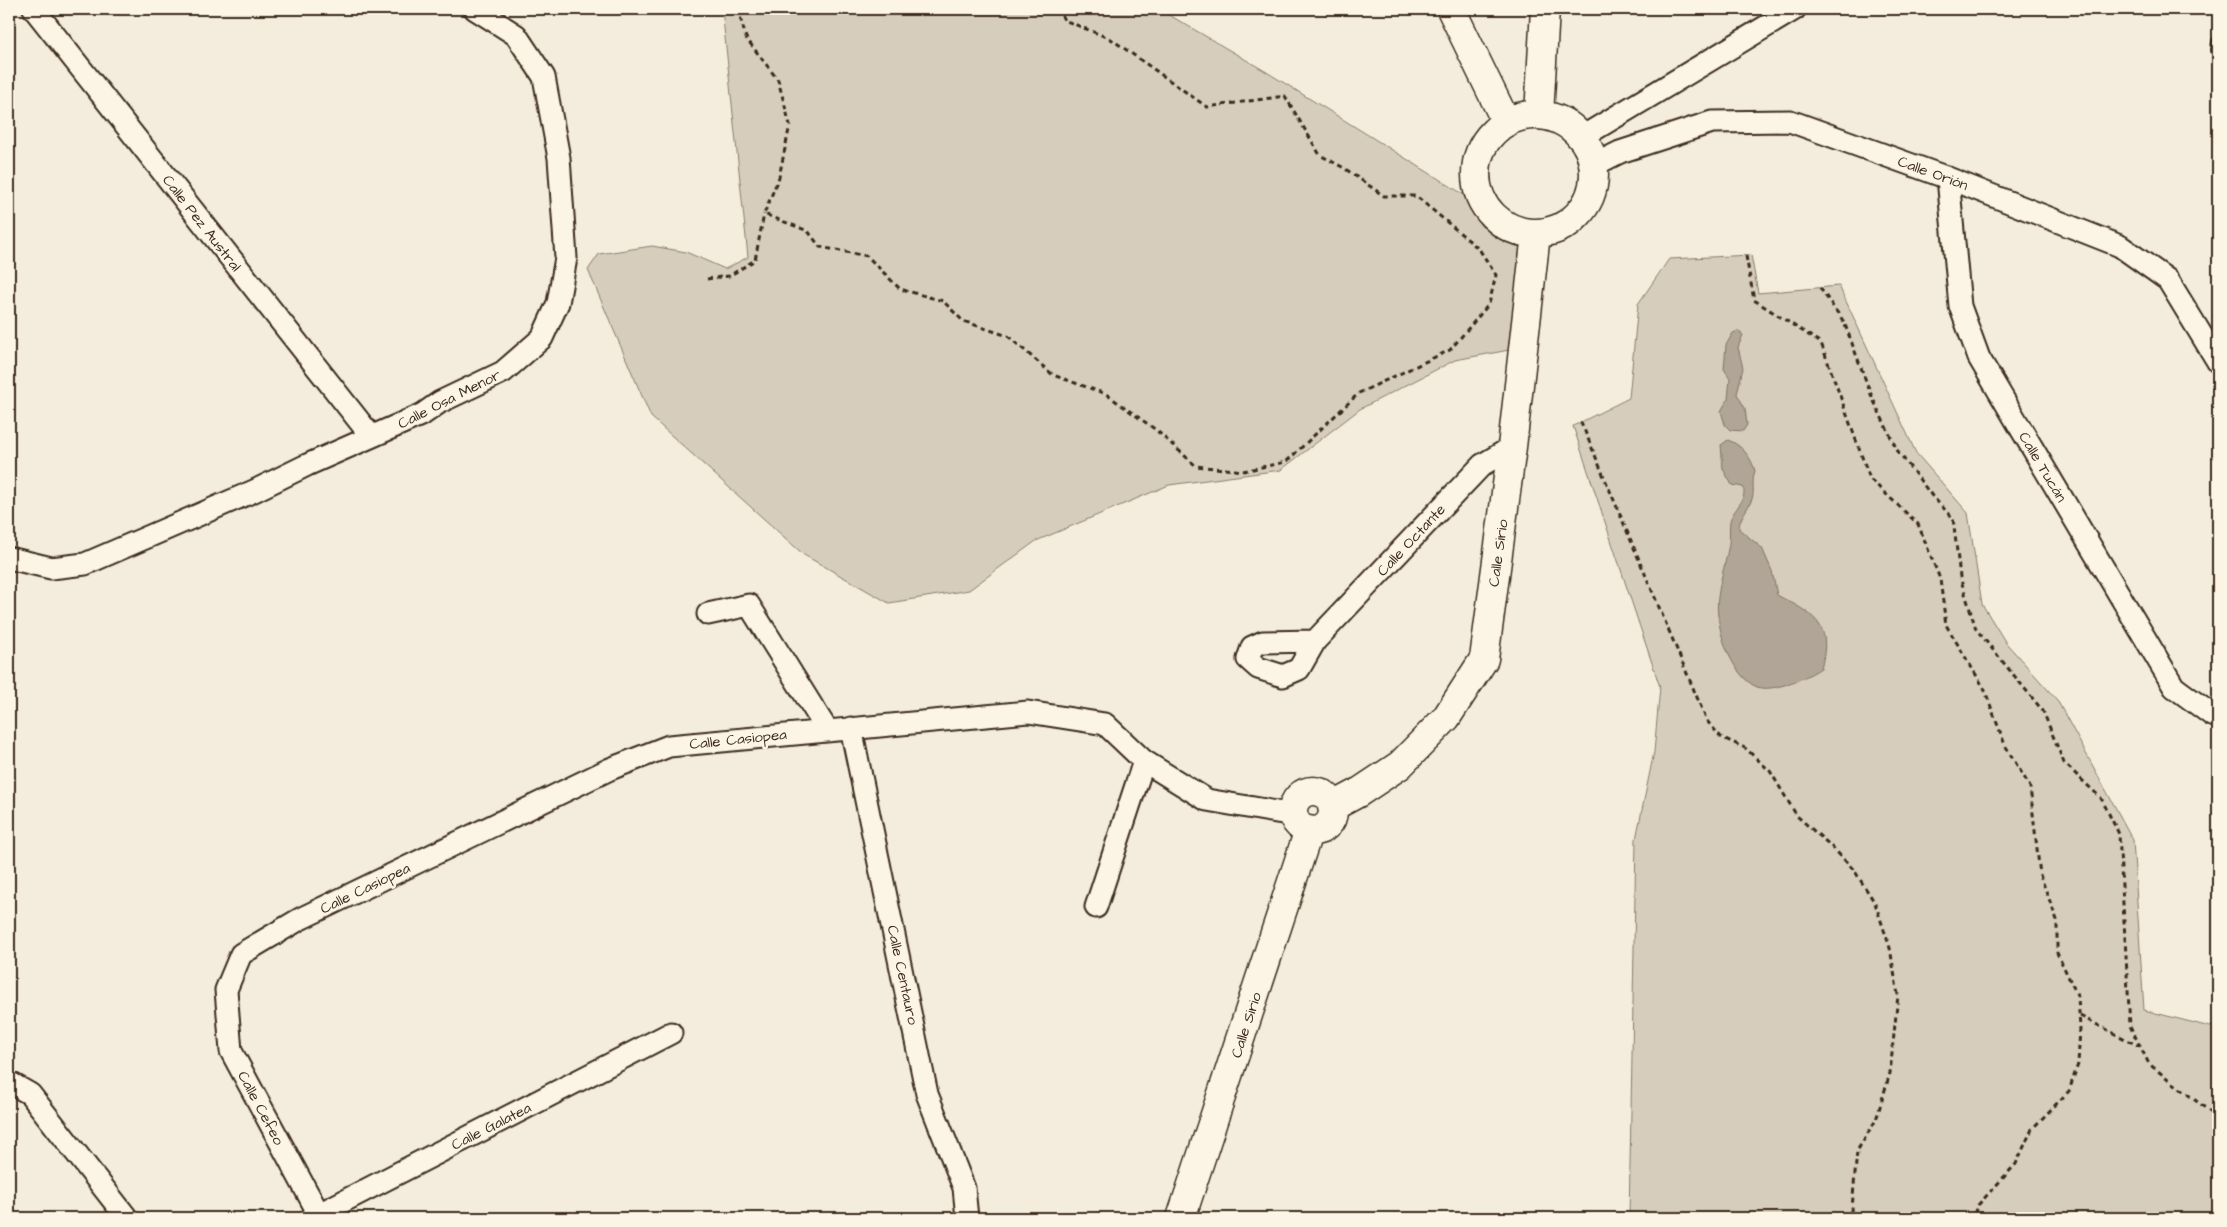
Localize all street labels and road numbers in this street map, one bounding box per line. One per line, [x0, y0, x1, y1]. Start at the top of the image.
street label: Calle Orión [1895, 151, 1971, 196]
street label: Calle Pez Austral [157, 171, 246, 276]
street label: Calle Osa Menor [394, 364, 504, 434]
street label: Calle Tucán [2013, 428, 2072, 507]
street label: Calle Octante [1372, 500, 1450, 581]
street label: Calle Sirio [1483, 517, 1514, 588]
street label: Calle Casiopea [688, 724, 788, 755]
street label: Calle Casiopea [317, 857, 414, 919]
street label: Calle Centauro [882, 923, 923, 1027]
street label: Calle Sirio [1226, 989, 1267, 1061]
street label: Calle Cefeo [232, 1067, 289, 1150]
street label: Calle Galatea [448, 1097, 535, 1156]

